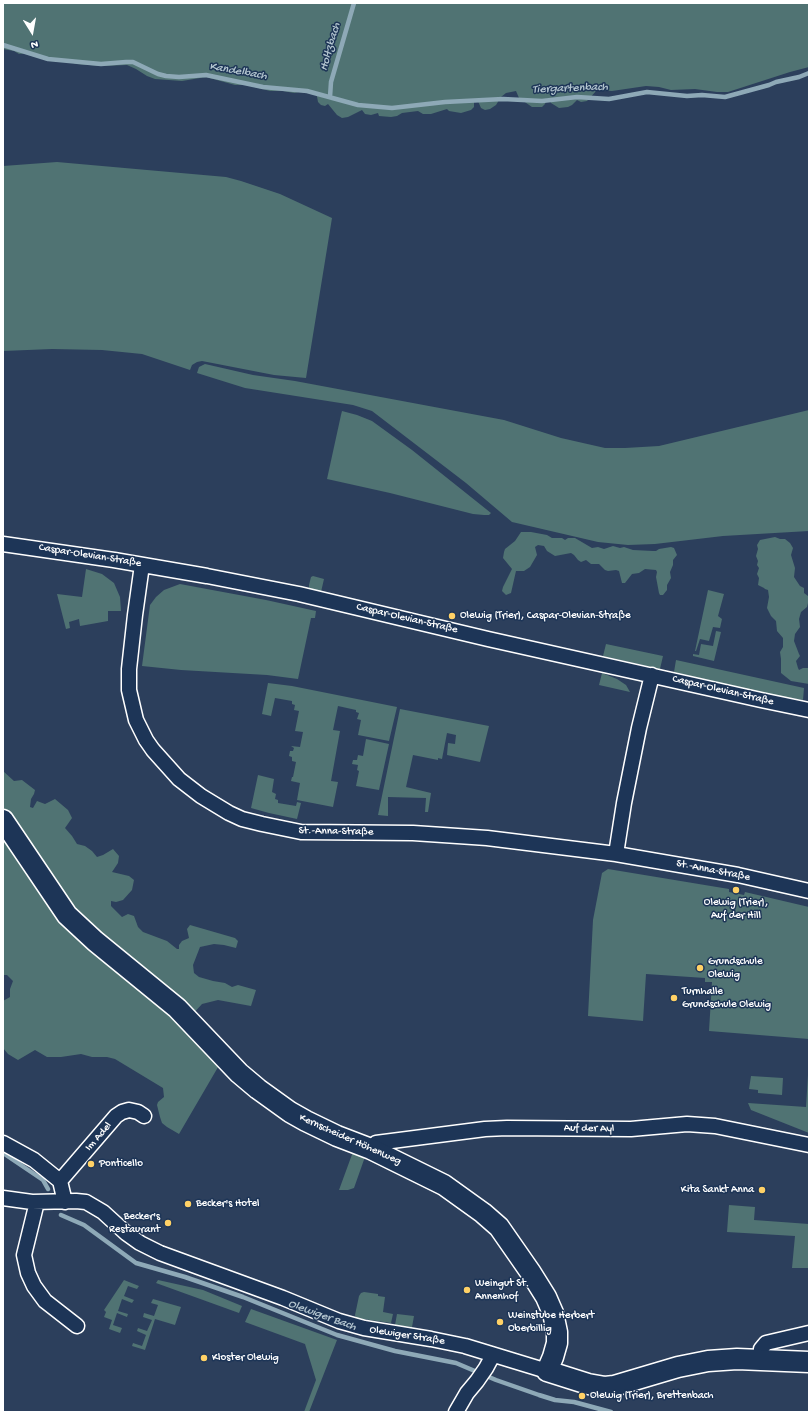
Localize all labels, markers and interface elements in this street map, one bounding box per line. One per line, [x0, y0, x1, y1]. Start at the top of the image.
north arrow [12, 12, 52, 52]
water label: Holtzbach [317, 21, 345, 73]
text: N [30, 37, 39, 50]
water label: Kandelbach [208, 60, 268, 84]
water label: Tiergartenbach [532, 80, 608, 98]
street label: Caspar-Olevian-Straße [38, 541, 142, 571]
street label: Caspar-Olevian-Straße [355, 601, 459, 637]
place label: Olewig (Trier), Caspar-Olevian-Straße [460, 609, 631, 623]
marker: Olewig (Trier), Caspar-Olevian-Straße [447, 611, 457, 621]
street label: Caspar-Olevian-Straße [671, 673, 775, 709]
street label: St.-Anna-Straße [298, 825, 374, 839]
street label: St.-Anna-Straße [675, 857, 751, 885]
marker: Olewig (Trier), Auf der Hill [731, 885, 741, 895]
place label: Olewig (Trier), Auf der Hill [704, 896, 768, 922]
place label: Grundschule Olewig [708, 955, 763, 981]
marker: Grundschule Olewig [695, 963, 705, 973]
place label: Turnhalle Grundschule Olewig [682, 985, 771, 1011]
marker: Turnhalle Grundschule Olewig [669, 993, 679, 1003]
street label: Kernscheider Höhenweg [297, 1111, 403, 1169]
street label: Im Adel [83, 1120, 115, 1154]
street label: Auf der Ayl [564, 1122, 614, 1136]
place label: Ponticello [99, 1157, 143, 1171]
marker: Ponticello [86, 1159, 96, 1169]
place label: Kita Sankt Anna [681, 1183, 754, 1197]
marker: Kita Sankt Anna [757, 1185, 767, 1195]
place label: Becker's Hotel [196, 1197, 260, 1211]
marker: Becker's Hotel [183, 1199, 193, 1209]
place label: Becker's Restaurant [109, 1210, 160, 1236]
marker: Becker's Restaurant [163, 1218, 173, 1228]
place label: Weingut St. Annenhof [475, 1277, 529, 1303]
marker: Weingut St. Annenhof [462, 1285, 472, 1295]
water label: Olewiger Bach [286, 1297, 358, 1335]
place label: Weinstube Herbert Oberbillig [508, 1309, 594, 1335]
marker: Weinstube Herbert Oberbillig [495, 1317, 505, 1327]
street label: Olewiger Straße [368, 1324, 446, 1348]
place label: Kloster Olewig [212, 1351, 279, 1365]
marker: Kloster Olewig [199, 1353, 209, 1363]
place label: Olewig (Trier), Brettenbach [590, 1389, 714, 1403]
marker: Olewig (Trier), Brettenbach [577, 1391, 587, 1401]

